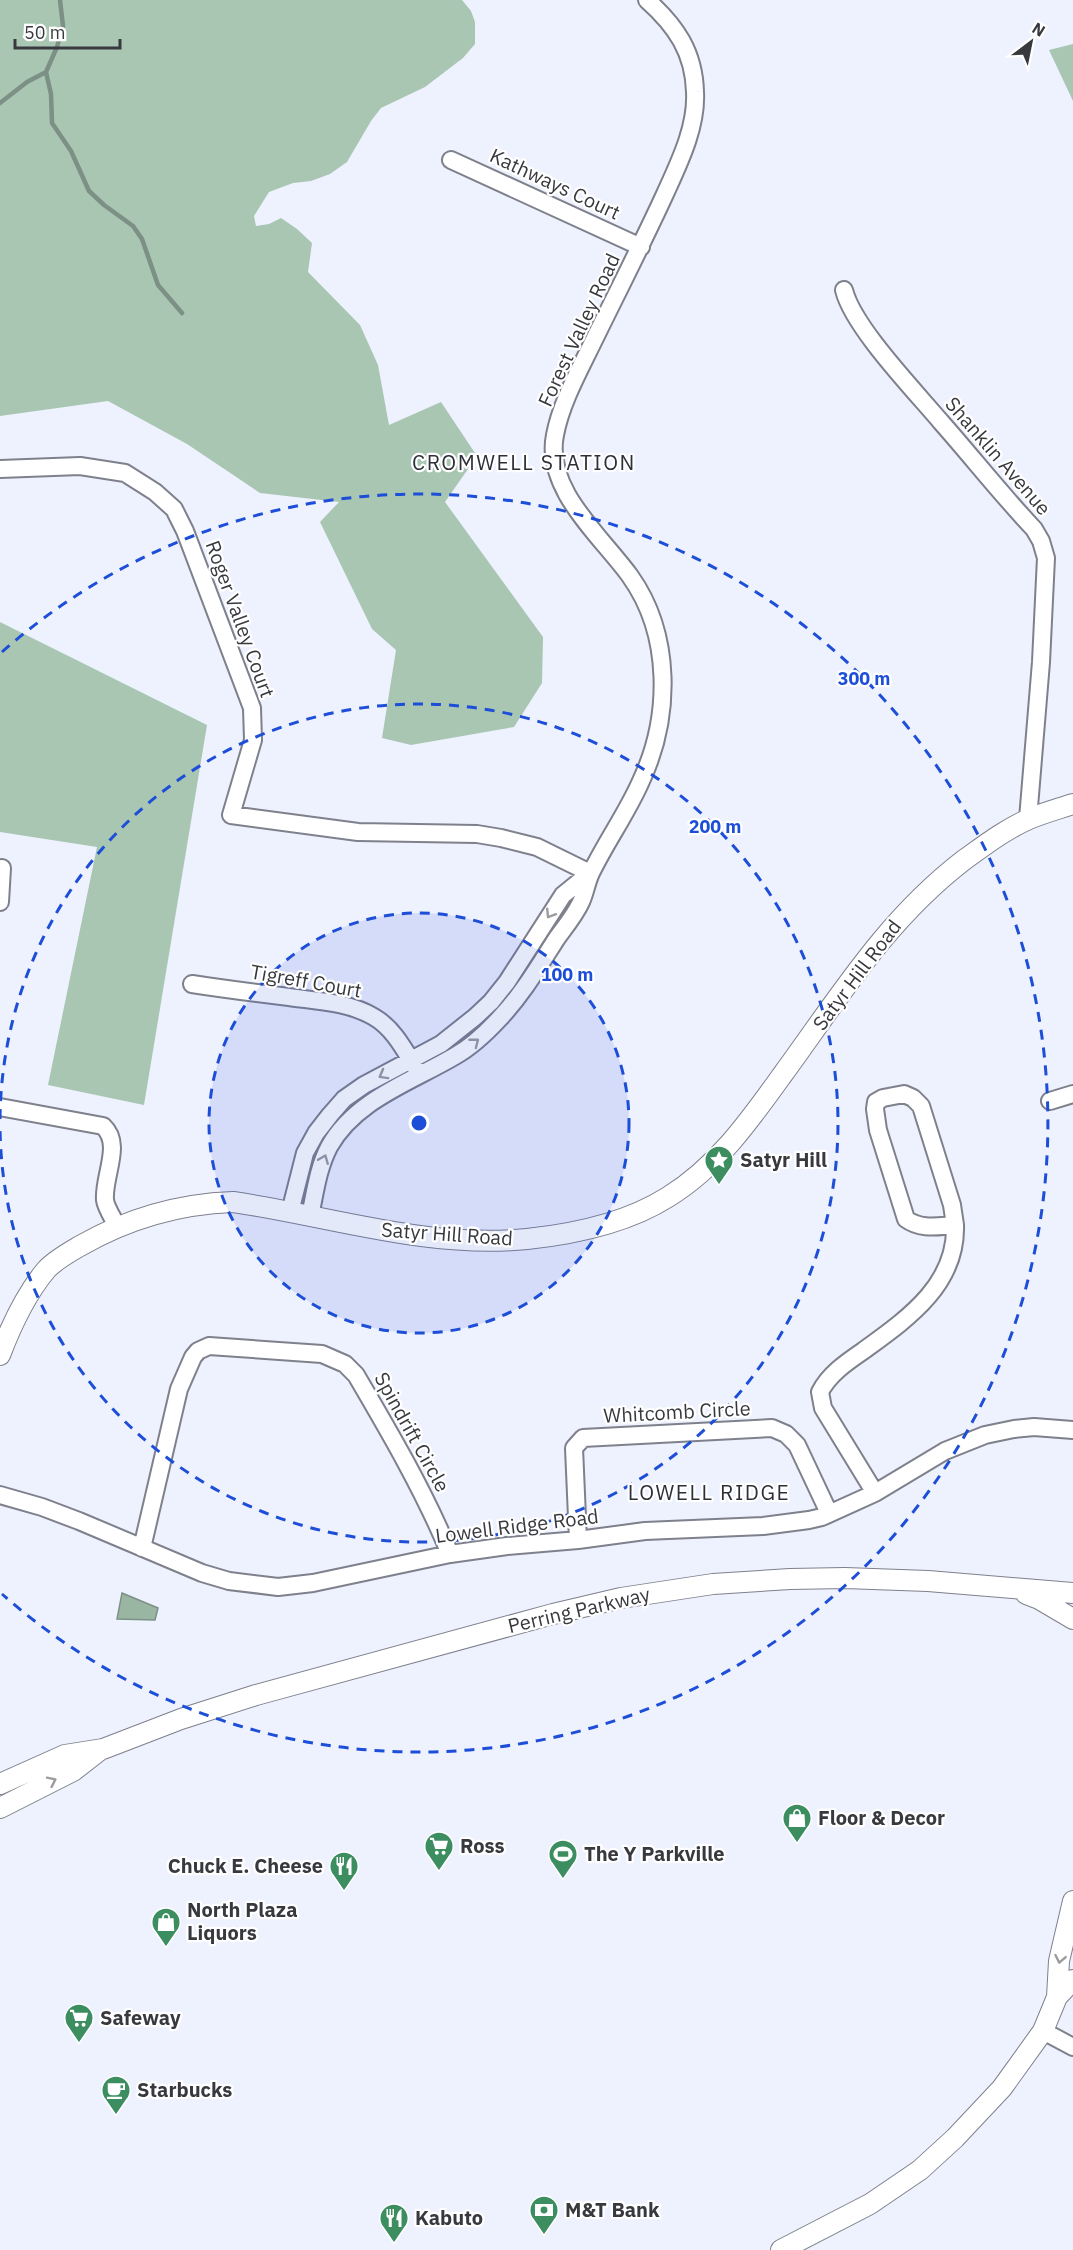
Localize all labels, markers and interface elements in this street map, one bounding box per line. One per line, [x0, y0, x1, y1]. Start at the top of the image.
scale bar [15, 12, 120, 50]
north arrow [1001, 12, 1061, 72]
text: N [1029, 18, 1049, 41]
text: 50 m [24, 21, 66, 44]
street label: Kathways Court [486, 142, 625, 226]
street label: Forest Valley Road [531, 249, 626, 411]
street label: Shanklin Avenue [939, 391, 1057, 521]
district label: CROMWELL STATION [412, 448, 636, 476]
street label: Roger Valley Court [200, 537, 281, 701]
text: 300 m [838, 667, 890, 690]
text: 200 m [689, 815, 741, 838]
one-way arrow [547, 908, 558, 919]
street label: Satyr Hill Road [806, 914, 907, 1036]
street label: Tigreff Court [248, 957, 364, 1004]
text: 100 m [541, 963, 593, 986]
one-way arrow [468, 1039, 479, 1050]
one-way arrow [379, 1068, 389, 1079]
centre of rings [409, 1113, 429, 1133]
place icon: Satyr Hill [703, 1144, 735, 1186]
place label: Satyr Hill [740, 1146, 827, 1173]
one-way arrow [317, 1155, 329, 1166]
street label: Satyr Hill Road [380, 1215, 514, 1252]
street label: Spindrift Circle [368, 1367, 456, 1496]
street label: Whitcomb Circle [603, 1394, 751, 1429]
district label: LOWELL RIDGE [628, 1478, 790, 1506]
street label: Lowell Ridge Road [434, 1502, 600, 1549]
street label: Perring Parkway [505, 1580, 653, 1639]
one-way arrow [46, 1777, 57, 1789]
shop icon: Floor & Decor [781, 1802, 813, 1844]
place label: Floor & Decor [818, 1804, 945, 1831]
supermarket icon: Ross [423, 1830, 455, 1872]
place label: Ross [460, 1832, 504, 1859]
sports icon: The Y Parkville [547, 1838, 579, 1880]
place label: The Y Parkville [584, 1840, 725, 1867]
restaurant icon: Chuck E. Cheese [328, 1850, 360, 1892]
place label: Chuck E. Cheese [168, 1852, 323, 1879]
place label: North Plaza Liquors [187, 1896, 298, 1946]
shop icon: North Plaza Liquors [150, 1906, 182, 1948]
one-way arrow [1054, 1954, 1067, 1964]
supermarket icon: Safeway [63, 2002, 95, 2044]
place label: Safeway [100, 2004, 181, 2031]
cafe icon: Starbucks [100, 2074, 132, 2116]
place label: Starbucks [137, 2076, 232, 2103]
bank icon: M&T Bank [528, 2194, 560, 2236]
place label: M&T Bank [565, 2196, 660, 2223]
restaurant icon: Kabuto [378, 2202, 410, 2244]
place label: Kabuto [415, 2204, 483, 2231]

